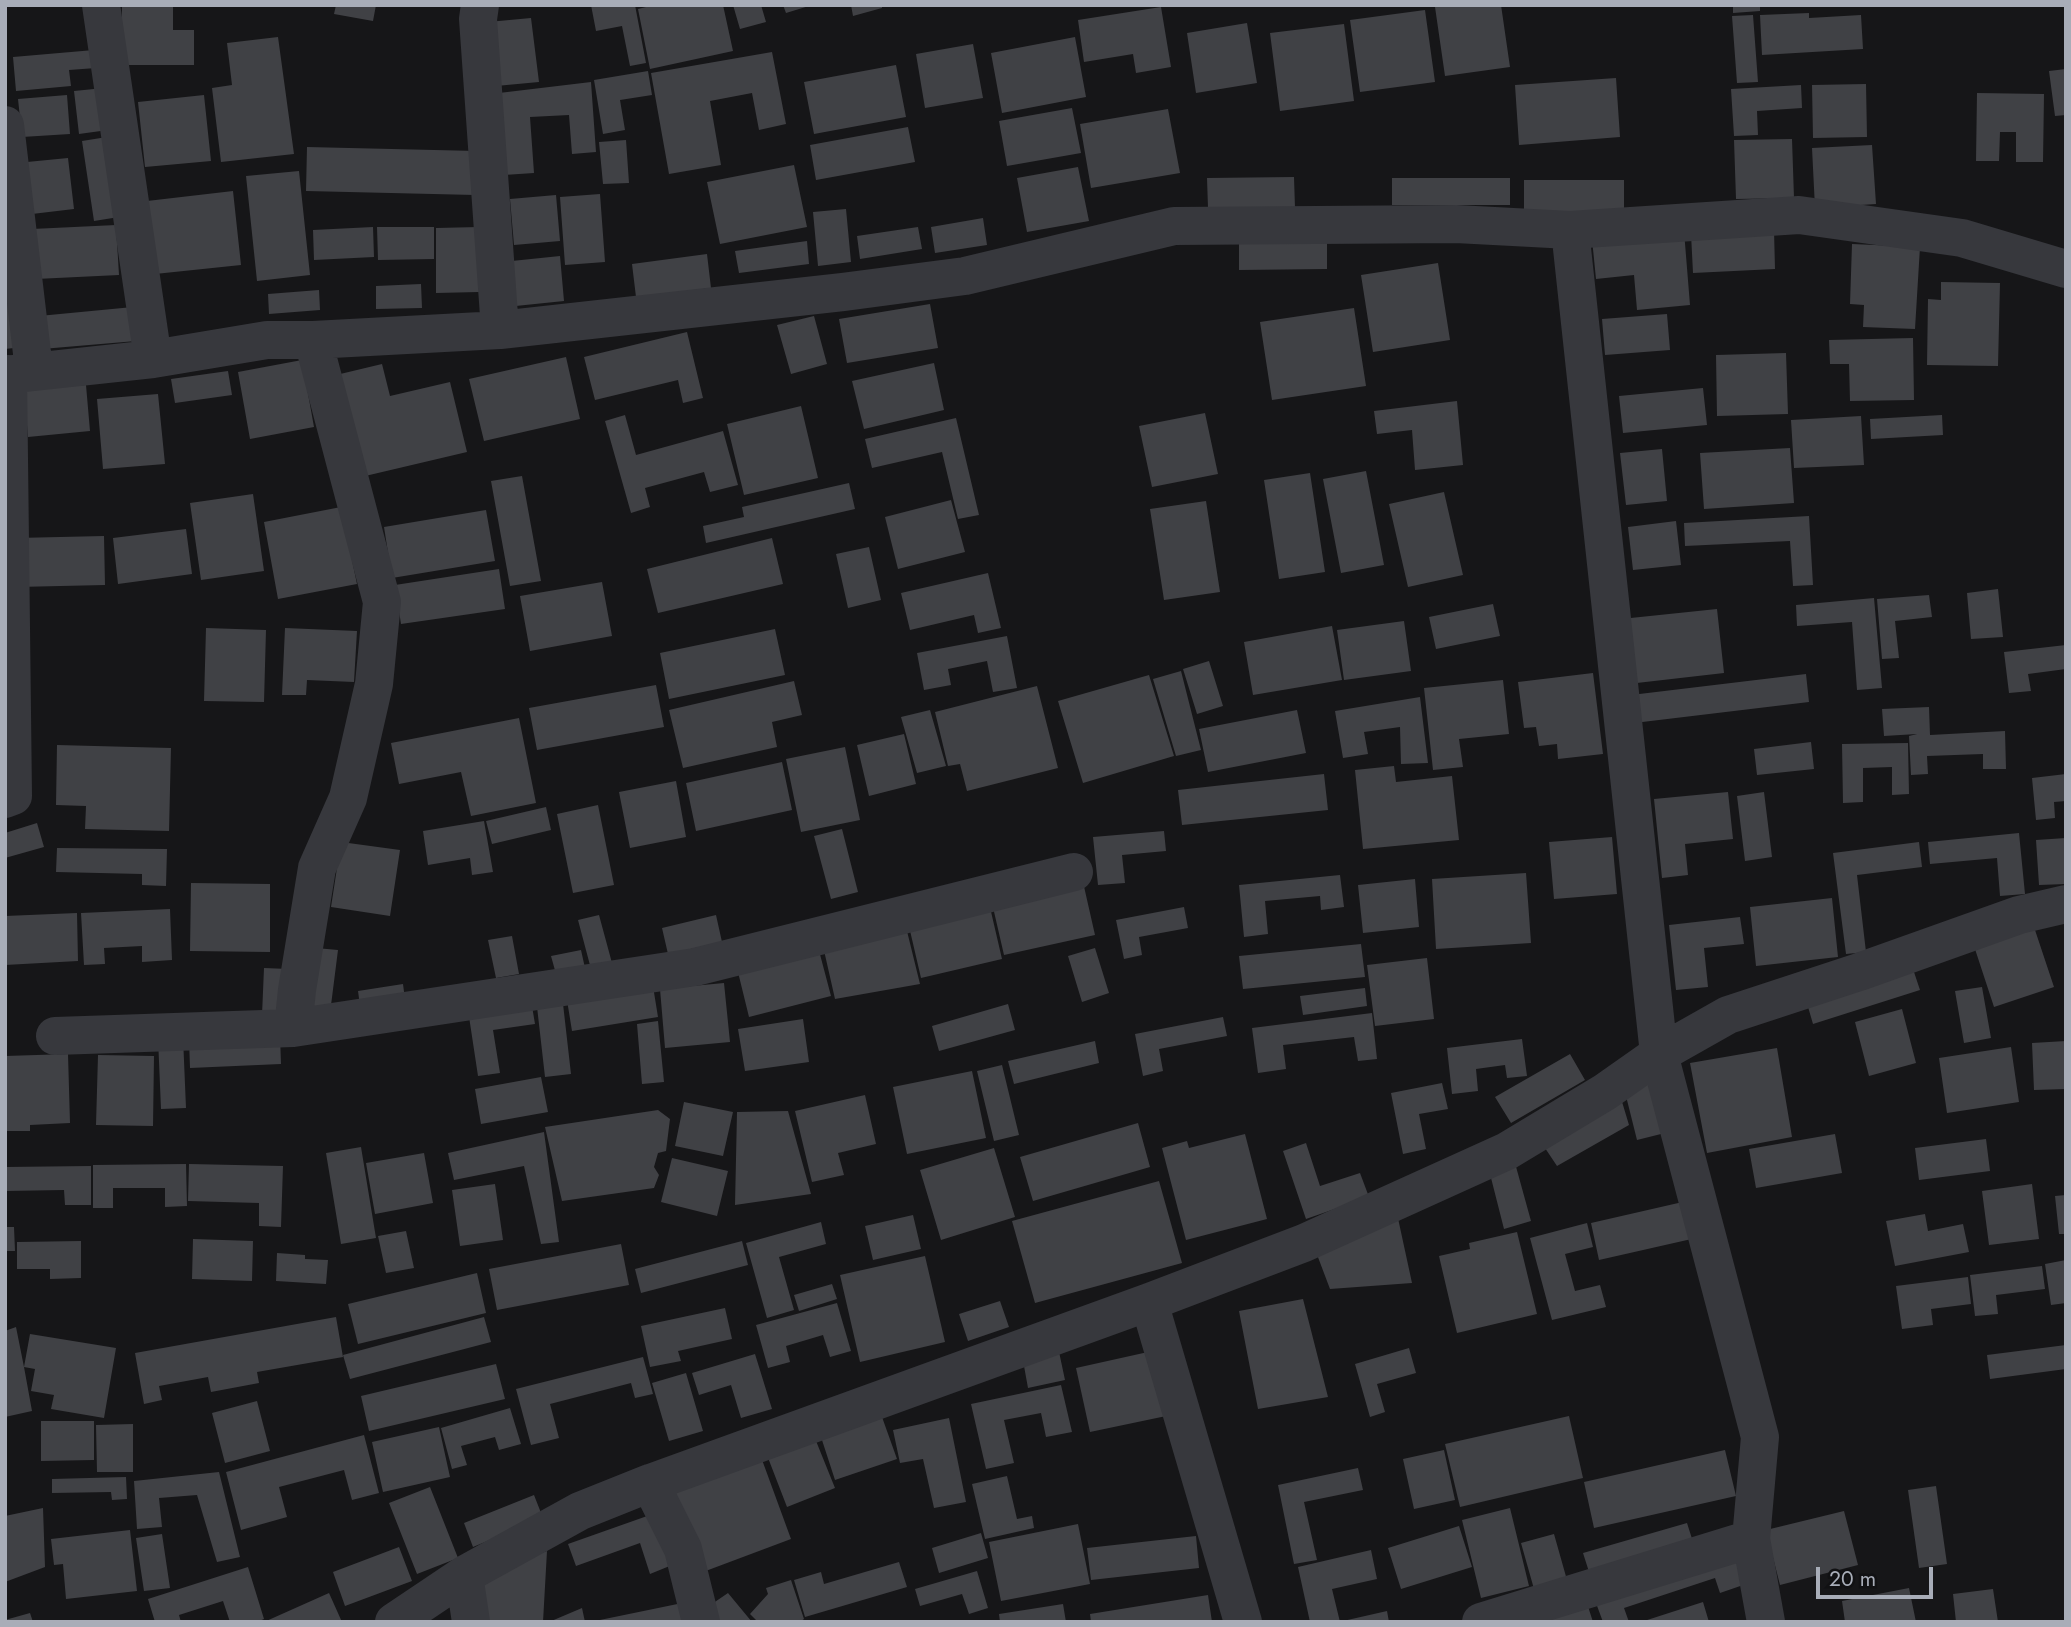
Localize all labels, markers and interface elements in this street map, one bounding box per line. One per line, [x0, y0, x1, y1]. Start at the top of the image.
scale bar [1819, 1554, 1936, 1598]
text: 20 m [1829, 1564, 1876, 1594]

